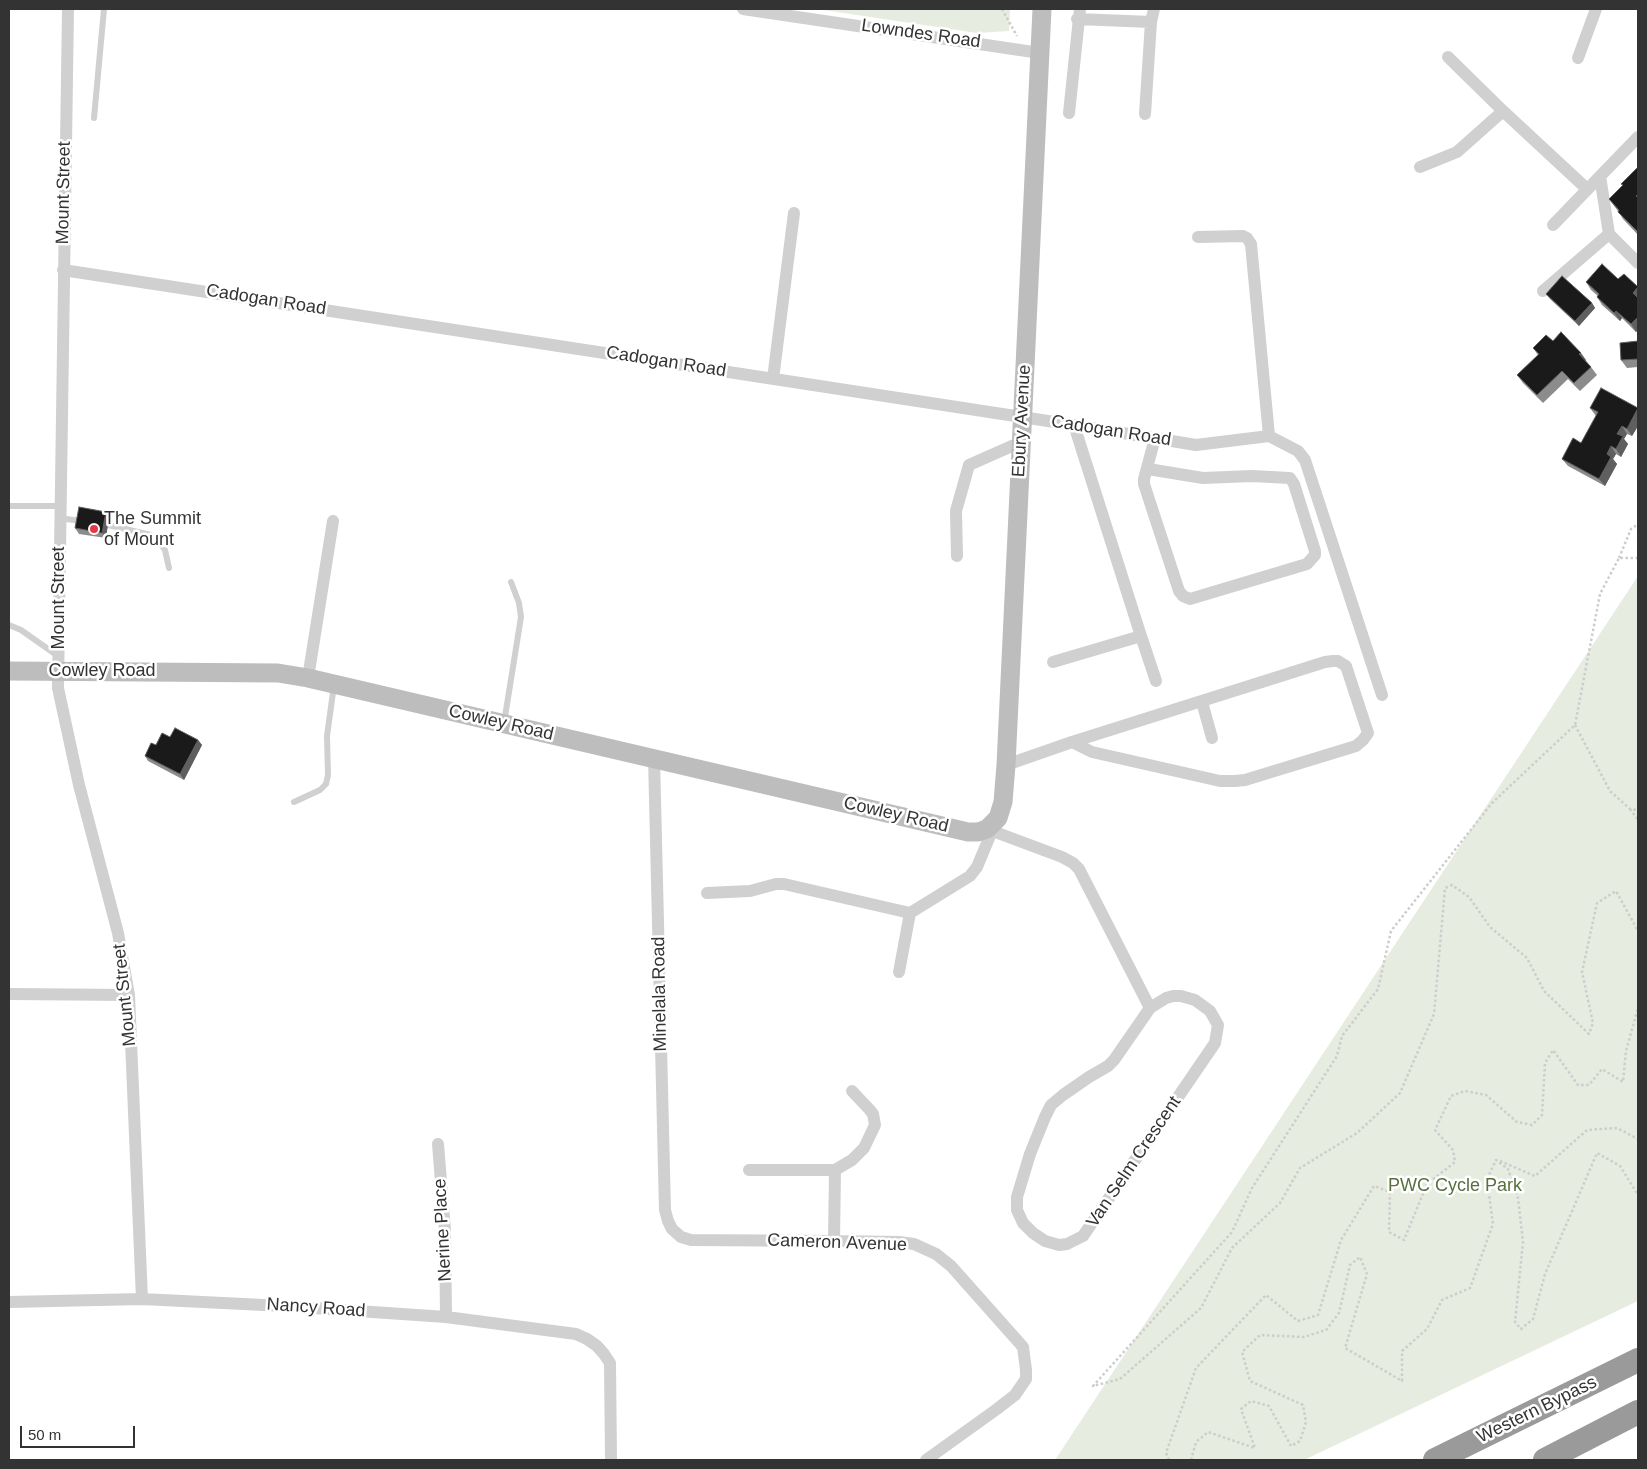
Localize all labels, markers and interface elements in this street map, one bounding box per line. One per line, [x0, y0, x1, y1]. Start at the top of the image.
street label: Lowndes Road [860, 15, 982, 53]
street label: Mount Street [52, 141, 76, 245]
street label: Cadogan Road [205, 280, 327, 320]
street label: Cadogan Road [605, 342, 727, 382]
street label: Ebury Avenue [1008, 364, 1036, 478]
street label: Cadogan Road [1050, 411, 1172, 451]
place label: The Summit of Mount [104, 508, 201, 550]
marker: The Summit of Mount [88, 523, 100, 535]
street label: Mount Street [48, 546, 70, 650]
street label: Cowley Road [48, 660, 156, 682]
street label: Cowley Road [446, 700, 556, 746]
street label: Cowley Road [841, 792, 951, 838]
street label: Minelala Road [648, 936, 672, 1052]
street label: Mount Street [109, 943, 141, 1047]
street label: Van Selm Crescent [1082, 1092, 1186, 1232]
park label: PWC Cycle Park [1388, 1175, 1522, 1197]
street label: Nerine Place [430, 1178, 456, 1282]
street label: Cameron Avenue [767, 1230, 907, 1256]
street label: Nancy Road [266, 1294, 366, 1322]
street label: Western Bypass [1474, 1372, 1600, 1448]
scale bar [22, 1416, 138, 1448]
text: 50 m [28, 1426, 61, 1443]

